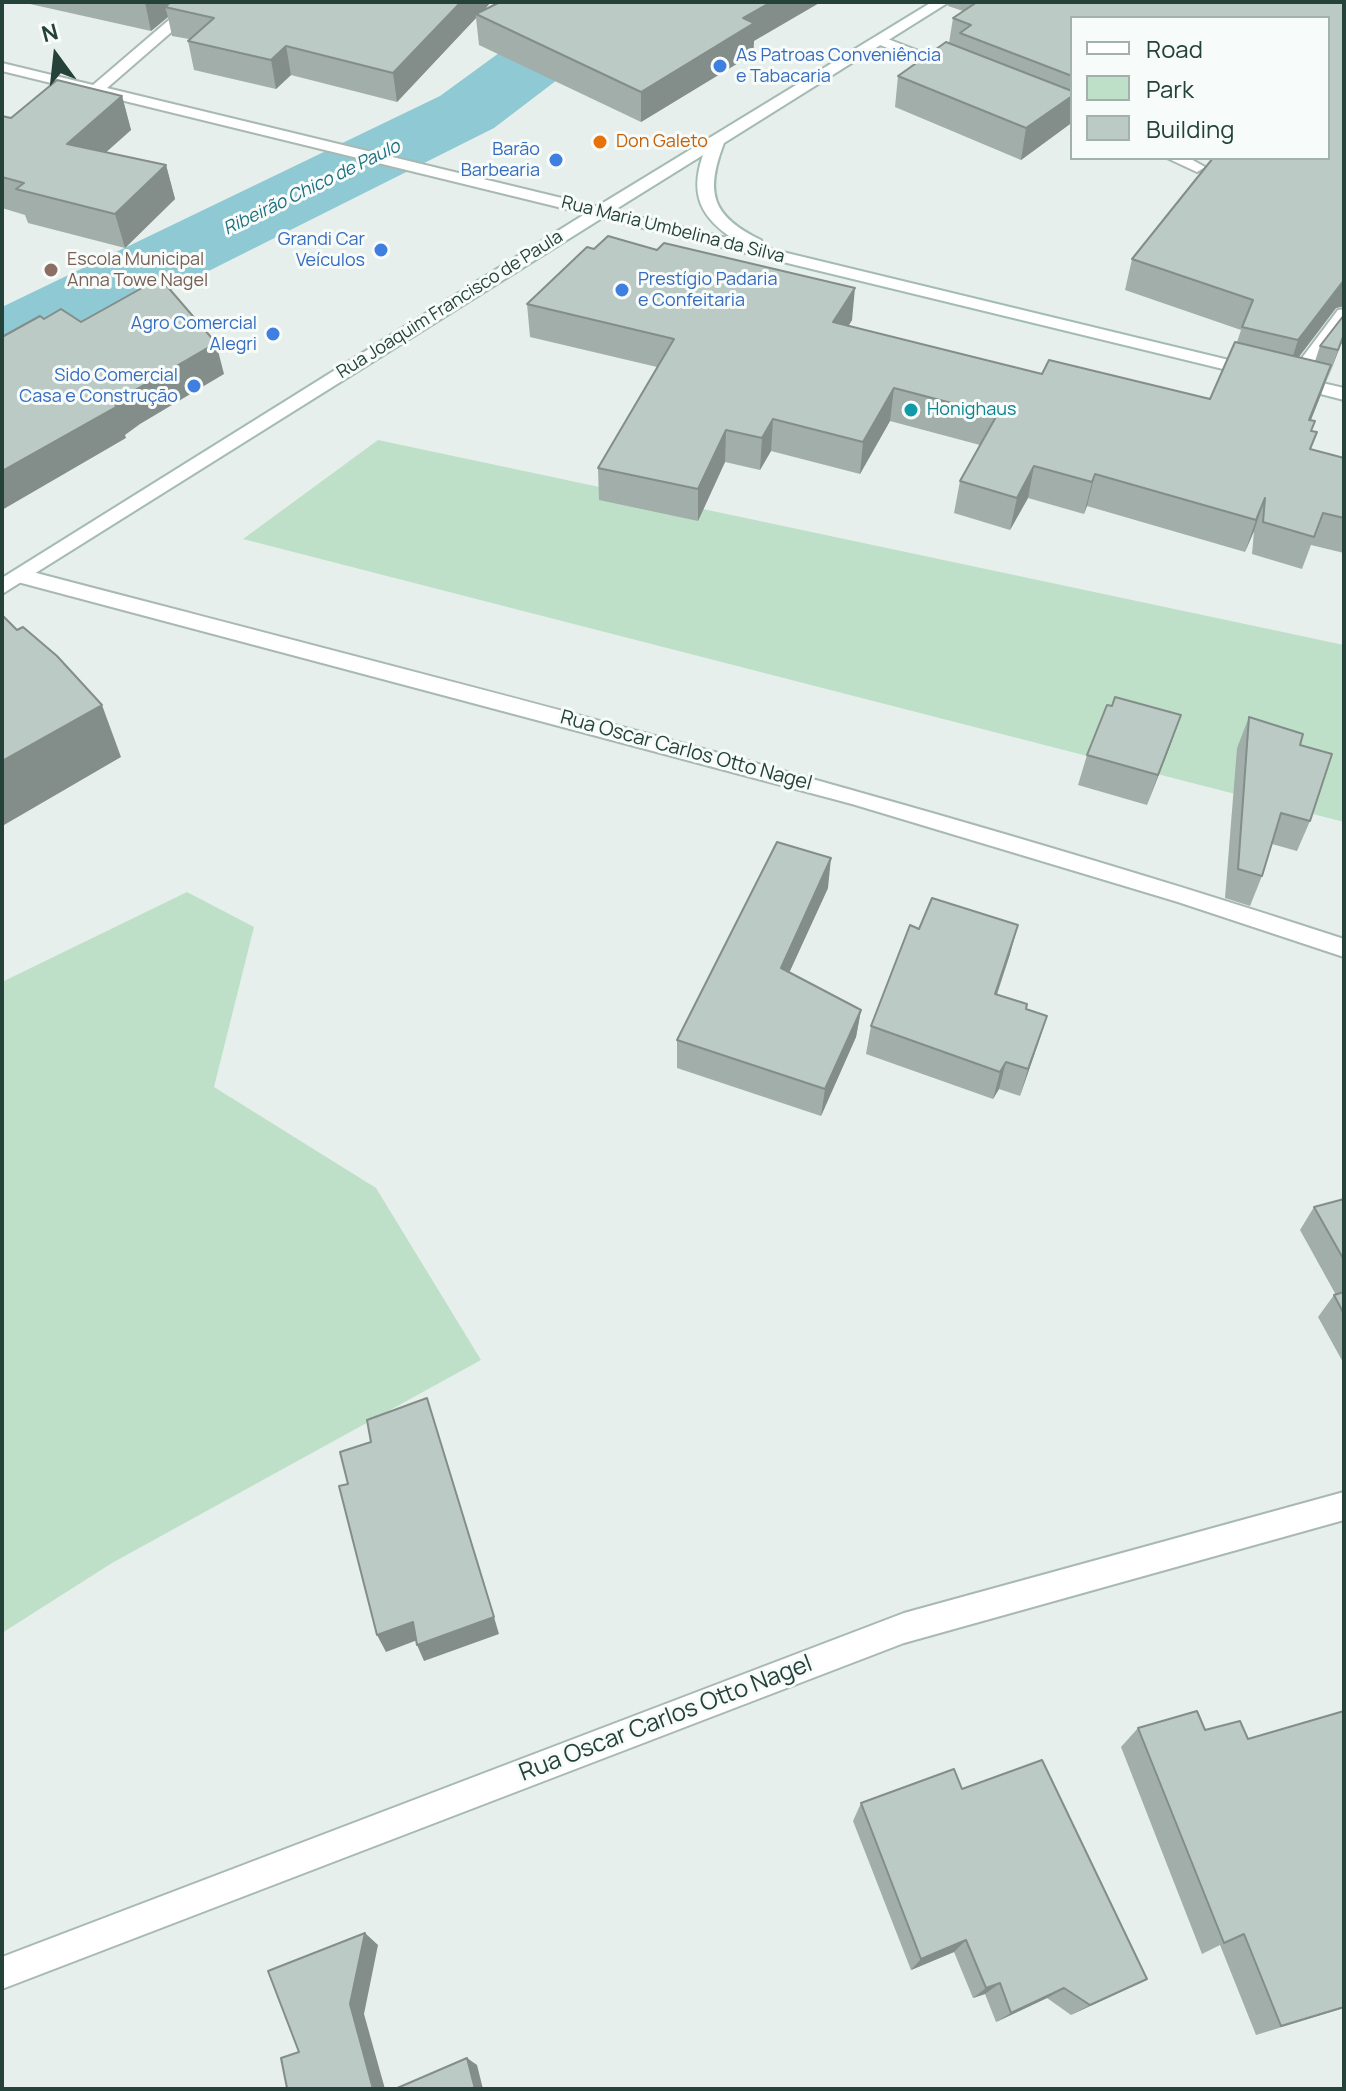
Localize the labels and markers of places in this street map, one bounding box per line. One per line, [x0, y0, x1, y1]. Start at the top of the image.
place label: As Patroas Conveniência e Tabacaria [736, 45, 941, 88]
marker: As Patroas Conveniência e Tabacaria [711, 57, 729, 75]
place label: Don Galeto [616, 131, 708, 153]
marker: Don Galeto [591, 133, 609, 151]
place label: Barão Barbearia [461, 139, 540, 182]
marker: Barão Barbearia [547, 151, 565, 169]
place label: Grandi Car Veículos [278, 229, 365, 272]
marker: Grandi Car Veículos [372, 241, 390, 259]
place label: Escola Municipal Anna Towe Nagel [67, 249, 208, 292]
marker: Escola Municipal Anna Towe Nagel [42, 261, 60, 279]
place label: Prestígio Padaria e Confeitaria [638, 269, 777, 312]
marker: Prestígio Padaria e Confeitaria [613, 281, 631, 299]
place label: Agro Comercial Alegri [131, 313, 257, 356]
marker: Agro Comercial Alegri [264, 325, 282, 343]
place label: Sido Comercial Casa e Construção [19, 365, 178, 408]
marker: Sido Comercial Casa e Construção [185, 377, 203, 395]
place label: Honighaus [927, 399, 1016, 421]
marker: Honighaus [902, 401, 920, 419]

